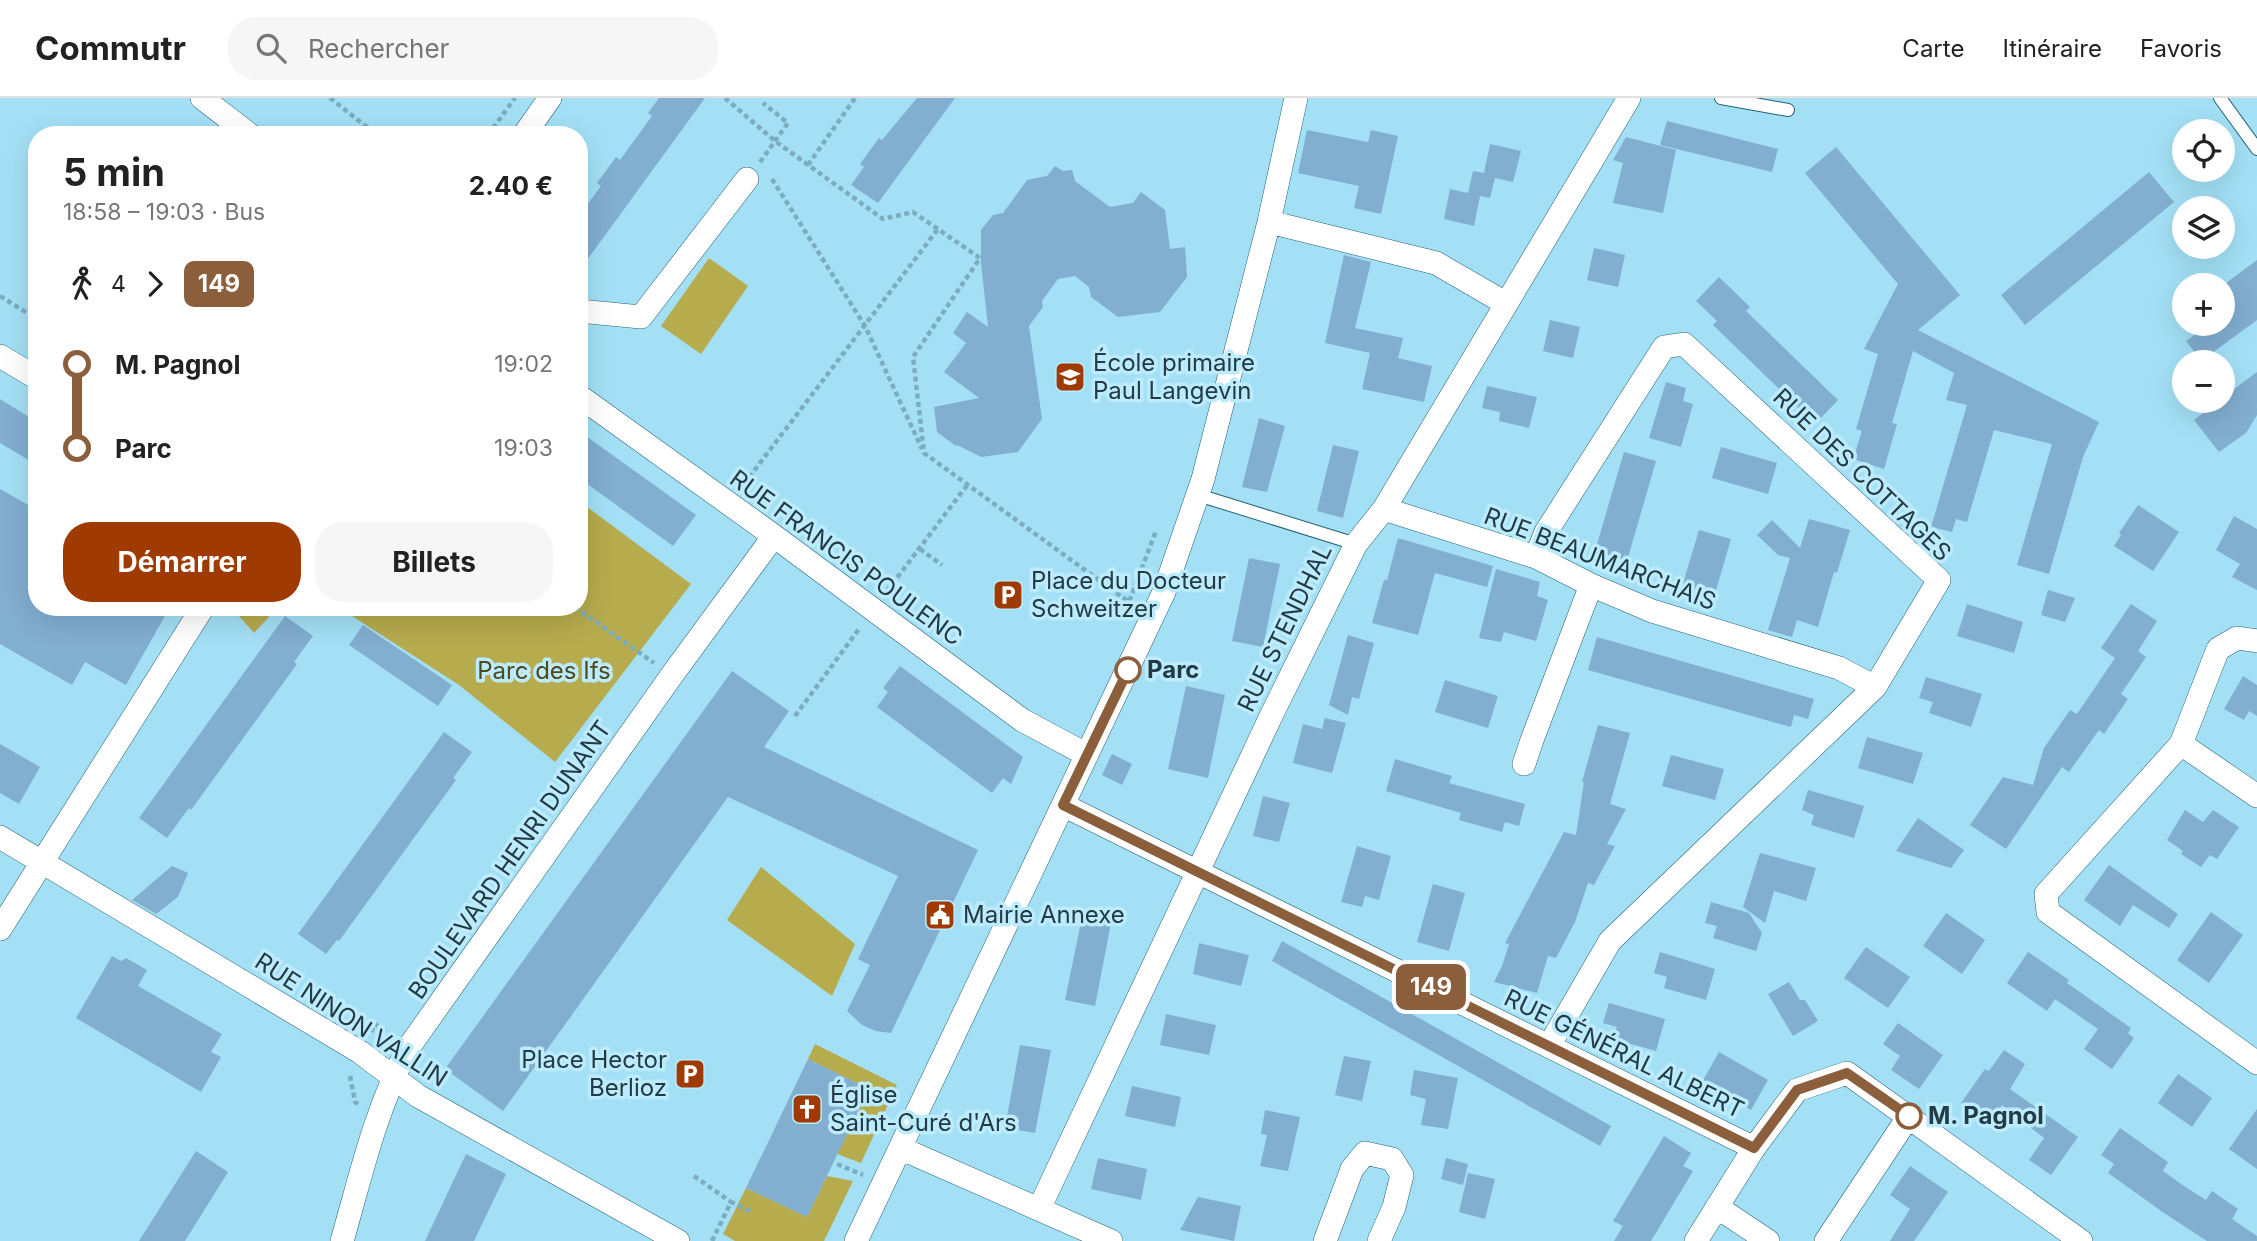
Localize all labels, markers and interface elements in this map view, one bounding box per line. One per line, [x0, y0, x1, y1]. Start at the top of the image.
search box [228, 17, 718, 80]
text: Commutr [35, 28, 186, 68]
icon: search [252, 29, 290, 67]
text: Rechercher [308, 33, 449, 64]
text: Carte [1902, 34, 1964, 63]
text: Itinéraire [2002, 34, 2102, 63]
text: Favoris [2140, 34, 2222, 63]
map controls [2172, 119, 2235, 413]
button: locate [2172, 119, 2235, 182]
text: 5 min [63, 149, 165, 195]
text: 2.40 € [469, 170, 553, 201]
button: layers [2172, 196, 2235, 259]
text: 18:58 – 19:03 · Bus [63, 198, 265, 226]
icon: walk [63, 265, 101, 303]
icon: forward [136, 265, 174, 303]
text: 149 [198, 269, 240, 298]
text: 4 [111, 270, 126, 298]
button: + [2172, 273, 2235, 336]
place label: École primaire Paul Langevin [1093, 347, 1255, 405]
text: M. Pagnol [115, 349, 240, 380]
text: 19:02 [494, 350, 553, 378]
button: − [2172, 350, 2235, 413]
school or university icon: École primaire Paul Langevin [1053, 360, 1087, 394]
street label: RUE DES COTTAGES [1767, 382, 1957, 567]
text: Parc [115, 433, 172, 464]
text: 19:03 [494, 434, 553, 462]
street label: RUE FRANCIS POULENC [725, 464, 968, 652]
street label: RUE BEAUMARCHAIS [1480, 501, 1720, 616]
button: Démarrer [63, 522, 301, 602]
button: Billets [315, 522, 553, 602]
street label: RUE STENDHAL [1231, 539, 1338, 716]
place label: Place du Docteur Schweitzer [1031, 566, 1226, 623]
parking icon: Place du Docteur Schweitzer [991, 578, 1025, 612]
place label: Parc [1147, 655, 1200, 684]
park label: Parc des Ifs [477, 656, 611, 685]
marker: Parc [1115, 657, 1141, 683]
street label: BOULEVARD HENRI DUNANT [402, 715, 617, 1005]
public building icon: Mairie Annexe [923, 898, 957, 932]
place label: Mairie Annexe [963, 900, 1125, 929]
street label: RUE NINON VALLIN [250, 947, 453, 1093]
line badge: 149 [1391, 964, 1471, 1010]
text: 149 [1410, 972, 1452, 1001]
street label: RUE GÉNÉRAL ALBERT [1500, 982, 1749, 1124]
place label: Place Hector Berlioz [521, 1045, 667, 1102]
parking icon: Place Hector Berlioz [673, 1057, 707, 1091]
place label: Église Saint-Curé d'Ars [830, 1079, 1017, 1137]
church icon: Église Saint-Curé d'Ars [790, 1092, 824, 1126]
place label: M. Pagnol [1928, 1101, 2044, 1130]
marker: M. Pagnol [1896, 1103, 1922, 1129]

